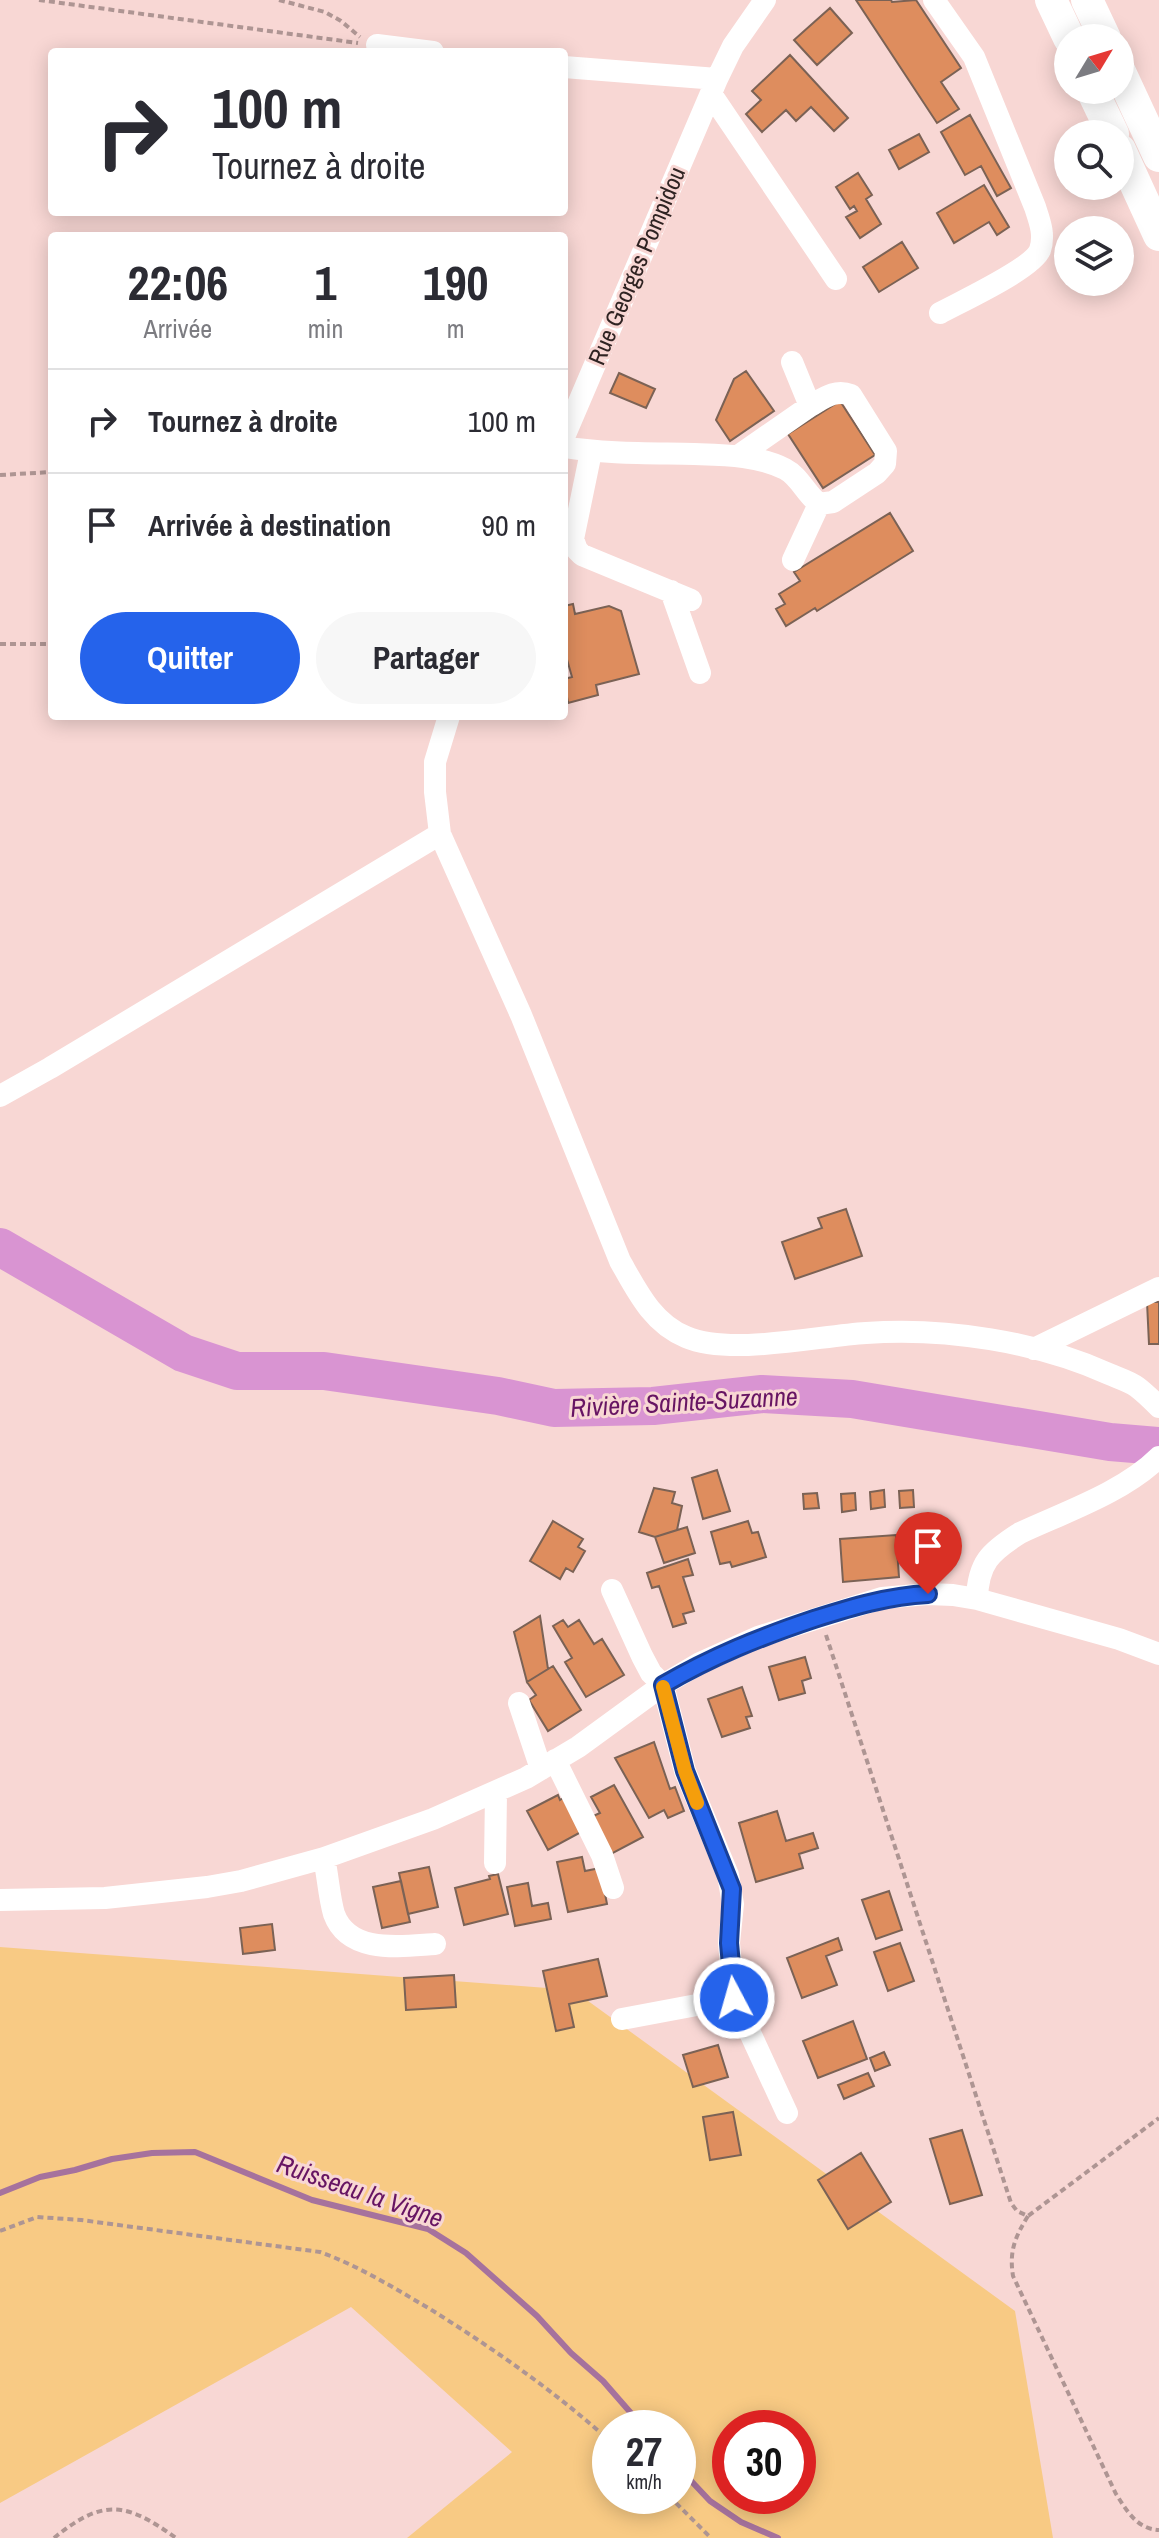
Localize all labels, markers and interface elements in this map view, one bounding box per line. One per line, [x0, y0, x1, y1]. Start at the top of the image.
north arrow [1054, 24, 1134, 104]
map controls [1054, 24, 1134, 296]
text: 100 m [212, 70, 342, 145]
icon: right [80, 80, 184, 184]
button: search [1054, 120, 1134, 200]
text: Tournez à droite [212, 142, 425, 190]
street label: Rue Georges Pompidou [580, 162, 692, 370]
button: layers [1054, 216, 1134, 296]
text: 22:06 [128, 250, 228, 315]
text: 1 [315, 250, 336, 315]
text: 190 [423, 250, 488, 315]
text: Arrivée [144, 311, 212, 346]
text: min [308, 311, 343, 346]
text: m [447, 311, 465, 346]
icon: right [80, 399, 124, 443]
text: Tournez à droite [148, 401, 338, 441]
text: 100 m [468, 401, 536, 441]
icon: arrive [80, 503, 124, 547]
text: Arrivée à destination [148, 505, 391, 545]
text: 90 m [481, 505, 536, 545]
button: Quitter [80, 612, 300, 704]
button: Partager [316, 612, 536, 704]
water label: Rivière Sainte-Suzanne [569, 1378, 799, 1425]
pin [894, 1512, 962, 1594]
icon: arrive [906, 1524, 950, 1568]
position arrow [692, 1956, 776, 2040]
water label: Ruisseau la Vigne [272, 2146, 448, 2235]
speed limit sign: 30 [712, 2410, 816, 2514]
text: 27 [626, 2425, 662, 2478]
text: km/h [626, 2468, 662, 2495]

